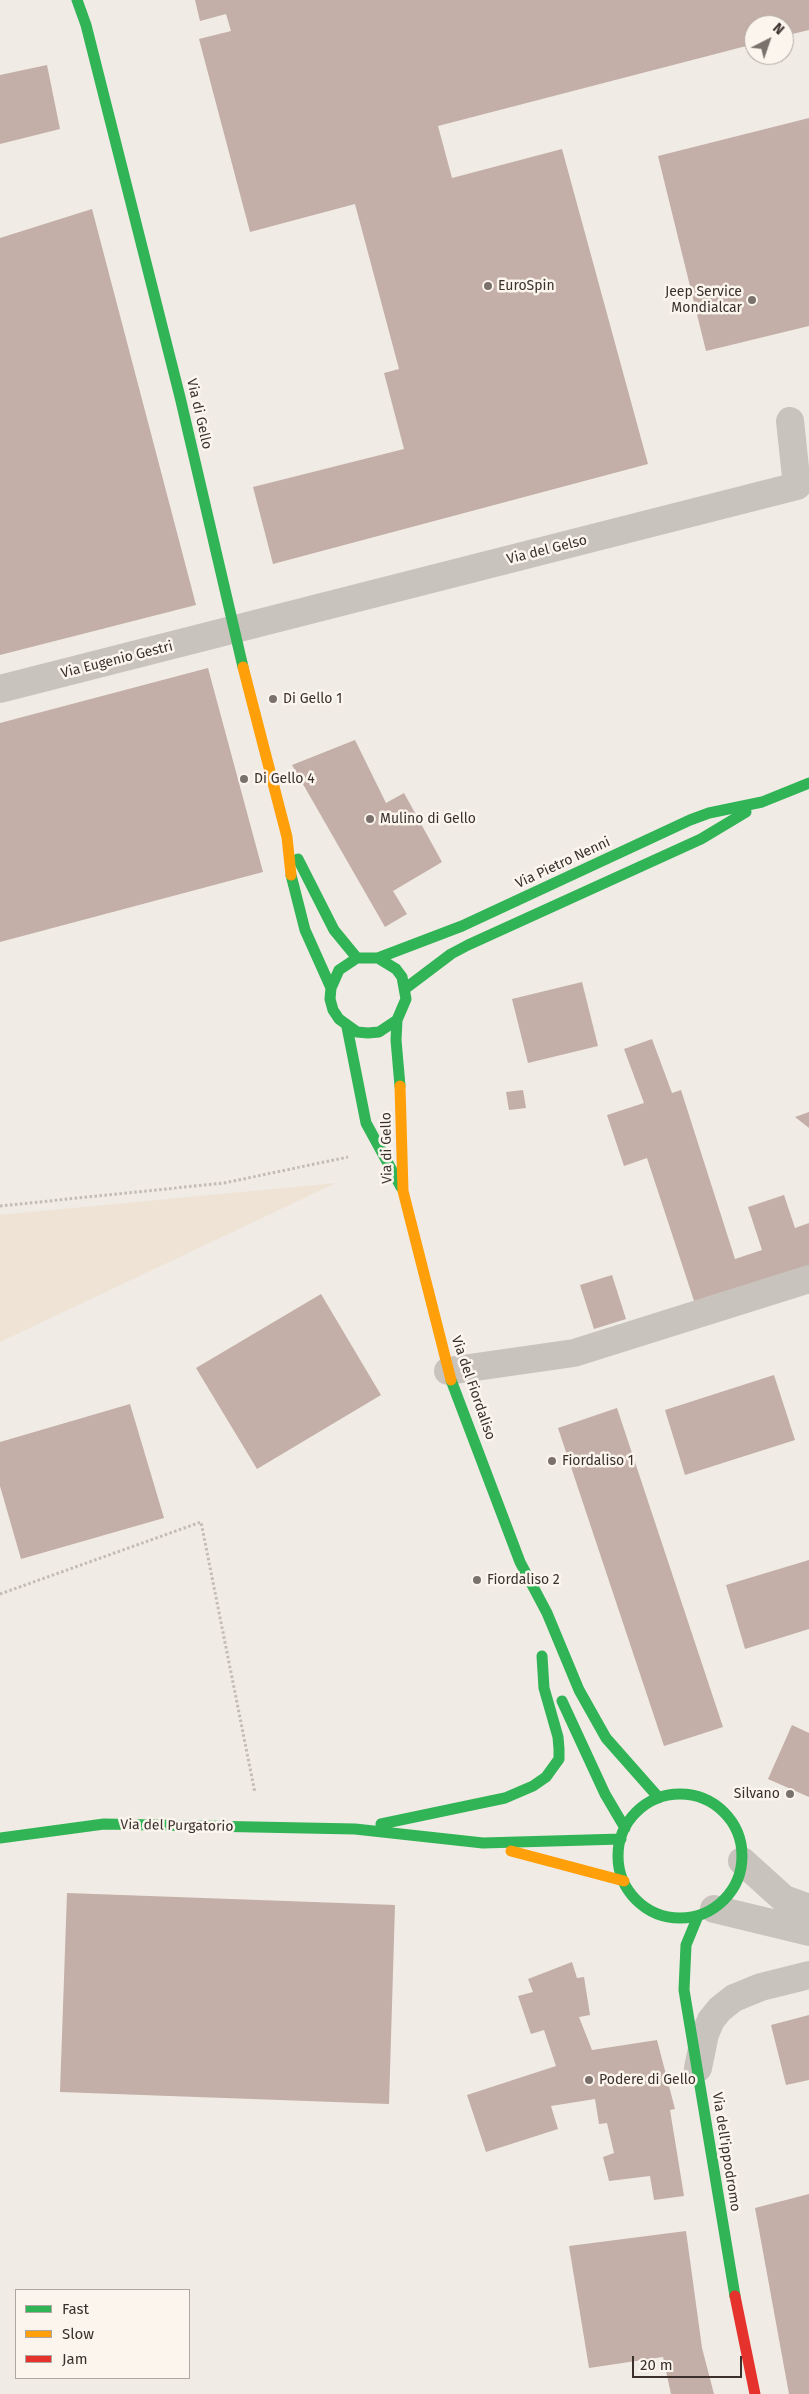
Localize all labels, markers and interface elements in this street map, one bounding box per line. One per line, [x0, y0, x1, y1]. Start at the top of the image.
north arrow [744, 15, 794, 65]
text: N [769, 20, 788, 39]
place label: EuroSpin [498, 278, 555, 294]
marker: EuroSpin [482, 280, 494, 292]
place label: Jeep Service Mondialcar [665, 284, 742, 316]
marker: Jeep Service Mondialcar [746, 294, 758, 306]
street label: Via di Gello [183, 377, 215, 451]
street label: Via del Gelso [505, 532, 589, 568]
street label: Via Eugenio Gestri [59, 638, 175, 682]
place label: Di Gello 1 [283, 691, 342, 707]
marker: Di Gello 1 [267, 693, 279, 705]
place label: Di Gello 4 [254, 771, 315, 787]
marker: Di Gello 4 [238, 773, 250, 785]
place label: Mulino di Gello [380, 811, 476, 827]
marker: Mulino di Gello [364, 813, 376, 825]
street label: Via Pietro Nenni [513, 834, 613, 892]
street label: Via di Gello [378, 1112, 396, 1184]
street label: Via del Fiordaliso [447, 1334, 499, 1442]
place label: Fiordaliso 1 [562, 1453, 634, 1469]
marker: Fiordaliso 1 [546, 1455, 558, 1467]
place label: Fiordaliso 2 [487, 1572, 560, 1588]
marker: Fiordaliso 2 [471, 1574, 483, 1586]
place label: Silvano [734, 1786, 780, 1802]
marker: Silvano [784, 1788, 796, 1800]
street label: Via del Purgatorio [120, 1817, 234, 1835]
place label: Podere di Gello [599, 2072, 696, 2088]
marker: Podere di Gello [583, 2074, 595, 2086]
street label: Via dell'ippodromo [708, 2091, 744, 2213]
legend [15, 2289, 190, 2379]
text: Fast [62, 2300, 89, 2318]
text: Slow [62, 2325, 94, 2343]
scale bar [634, 2346, 744, 2378]
text: Jam [62, 2350, 88, 2368]
text: 20 m [640, 2356, 673, 2374]

